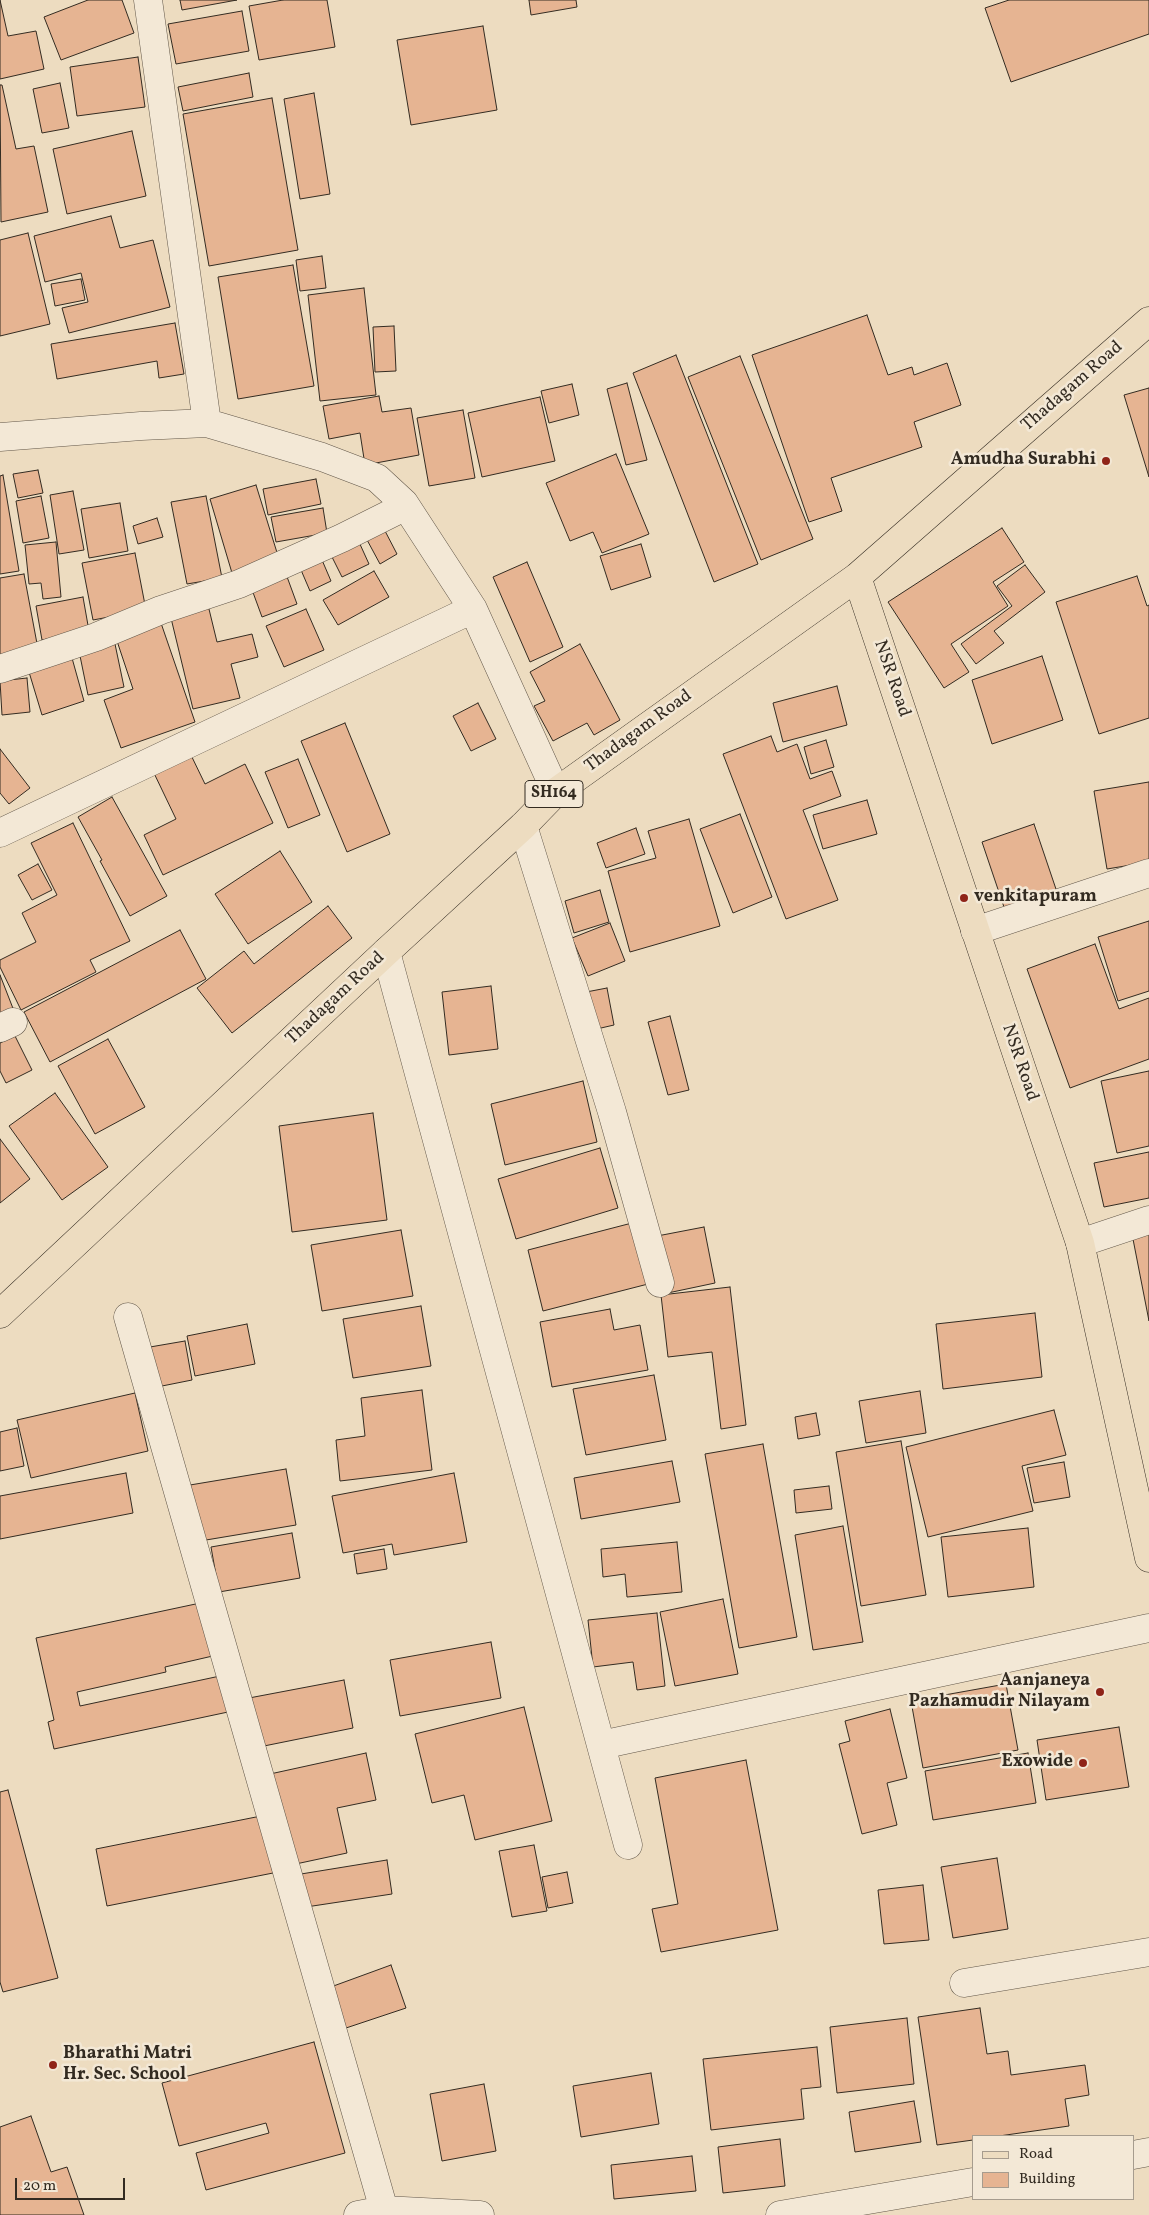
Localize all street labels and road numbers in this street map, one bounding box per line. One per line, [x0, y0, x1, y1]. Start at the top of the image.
street label: Thadagam Road [1018, 337, 1128, 437]
street label: NSR Road [868, 638, 914, 720]
street label: Thadagam Road [581, 686, 697, 778]
road number: SH164 [525, 781, 583, 808]
street label: Thadagam Road [282, 948, 390, 1050]
street label: NSR Road [996, 1022, 1042, 1104]

